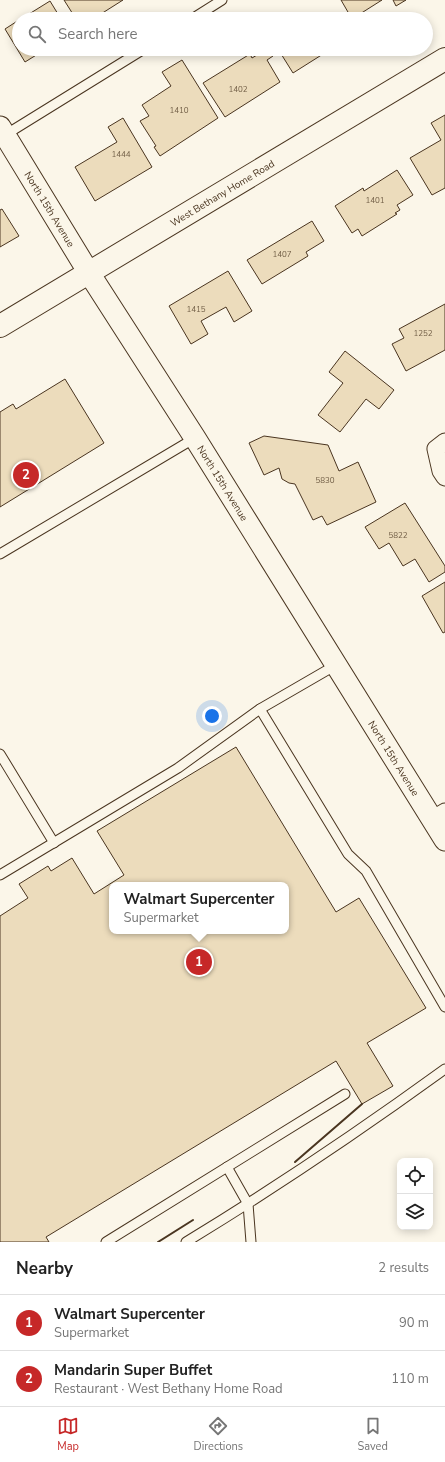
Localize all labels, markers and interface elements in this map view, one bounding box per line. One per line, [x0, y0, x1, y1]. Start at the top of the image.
search box [12, 12, 433, 56]
icon: search [26, 23, 48, 45]
text: Search here [58, 24, 138, 44]
house number: 1402 [228, 84, 248, 95]
house number: 1410 [169, 105, 189, 116]
house number: 1444 [111, 149, 131, 160]
street label: West Bethany Home Road [168, 157, 278, 230]
street label: North 15th Avenue [21, 169, 78, 250]
house number: 1401 [365, 195, 385, 206]
house number: 1407 [272, 249, 292, 260]
house number: 1415 [186, 304, 206, 315]
house number: 1252 [413, 328, 433, 339]
street label: North 15th Avenue [193, 443, 251, 524]
pin: 2 [13, 460, 39, 490]
house number: 5830 [315, 475, 335, 486]
house number: 5822 [388, 530, 408, 541]
your location [202, 706, 222, 726]
street label: North 15th Avenue [364, 718, 422, 799]
popup [109, 882, 289, 934]
text: Walmart Supercenter [124, 889, 274, 909]
text: Supermarket [124, 909, 198, 927]
pin: 1 [186, 947, 212, 977]
map controls [397, 1158, 433, 1230]
button: locate [397, 1158, 433, 1194]
button: layers [397, 1194, 433, 1230]
text: Nearby [16, 1257, 73, 1280]
text: 2 results [378, 1259, 429, 1277]
text: Walmart Supercenter [54, 1304, 205, 1324]
text: 1 [25, 1314, 33, 1332]
text: 90 m [399, 1314, 429, 1332]
text: Supermarket [54, 1324, 129, 1342]
text: Mandarin Super Buffet [54, 1360, 212, 1380]
text: 2 [25, 1370, 33, 1388]
text: 110 m [391, 1370, 429, 1388]
text: Restaurant · West Bethany Home Road [54, 1380, 283, 1398]
tab: Map [57, 1415, 79, 1454]
tab: Directions [193, 1415, 243, 1454]
tab: Saved [357, 1415, 388, 1454]

